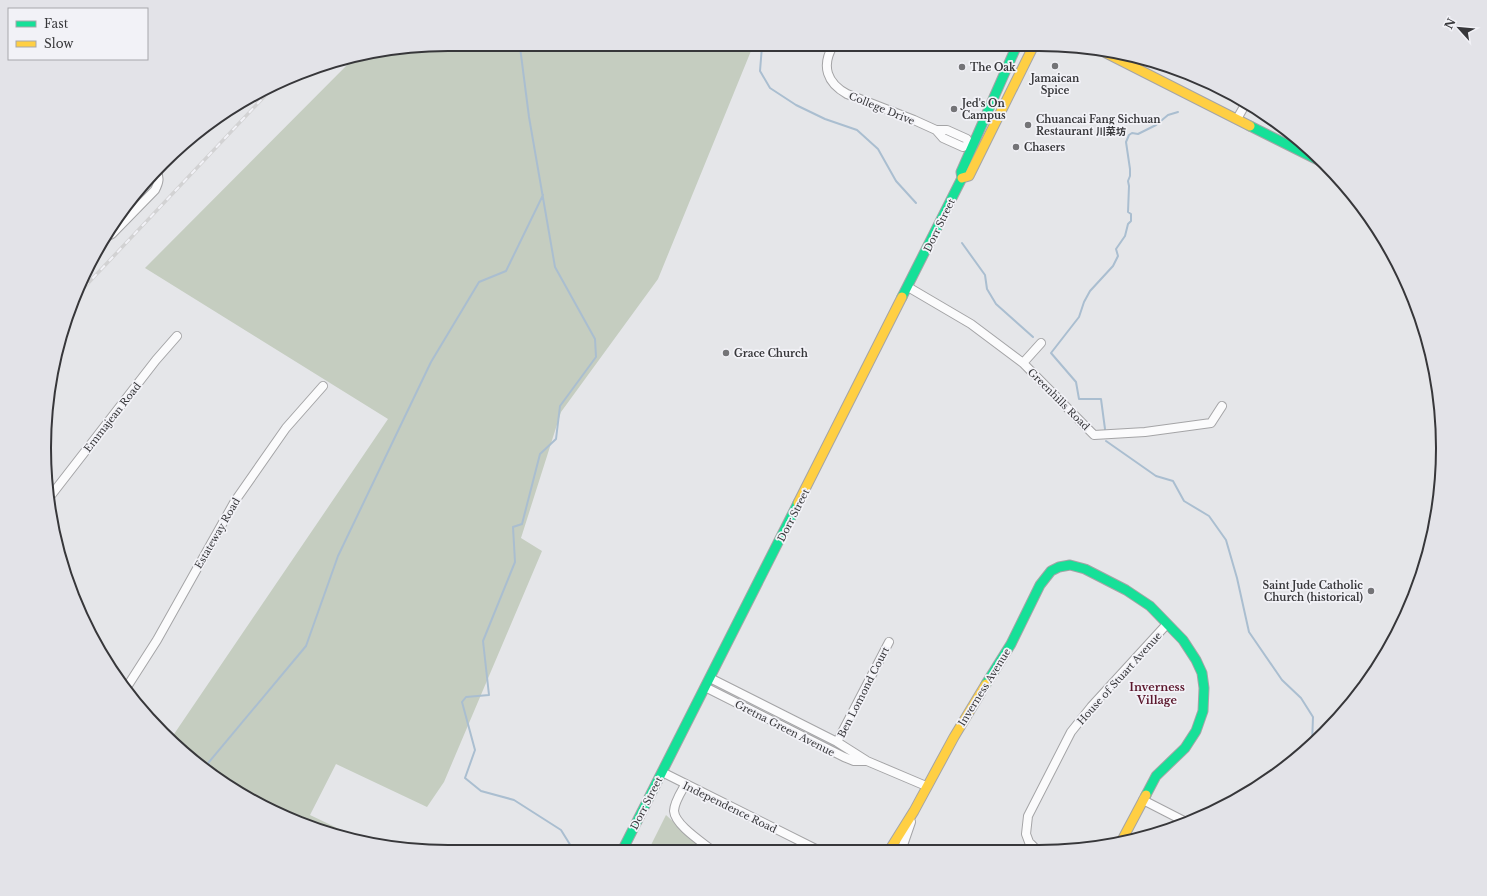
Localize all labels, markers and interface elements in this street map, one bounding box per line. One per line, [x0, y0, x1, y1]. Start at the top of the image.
legend [8, 8, 148, 60]
north arrow [1439, 8, 1479, 48]
text: N [1442, 15, 1459, 31]
text: Fast [44, 16, 69, 31]
text: Slow [44, 36, 74, 51]
place label: The Oak [970, 61, 1016, 74]
marker: Jamaican Spice [1050, 61, 1060, 71]
marker: The Oak [957, 62, 967, 72]
place label: Jamaican Spice [1029, 72, 1080, 97]
street label: College Drive [847, 89, 917, 128]
place label: Jed's On Campus [960, 97, 1006, 122]
marker: Jed's On Campus [949, 104, 959, 114]
place label: Chuancai Fang Sichuan Restaurant 川菜坊 [1036, 113, 1161, 138]
marker: Chuancai Fang Sichuan Restaurant 川菜坊 [1023, 120, 1033, 130]
place label: Chasers [1024, 141, 1066, 154]
marker: Chasers [1011, 142, 1021, 152]
street label: Dorr Street [921, 196, 958, 254]
place label: Grace Church [734, 347, 809, 360]
marker: Grace Church [721, 348, 731, 358]
street label: Greenhills Road [1025, 366, 1093, 433]
street label: Emmajean Road [81, 380, 144, 455]
street label: Dorr Street [775, 486, 812, 544]
street label: Estateway Road [192, 495, 243, 571]
place label: Saint Jude Catholic Church (historical) [1263, 579, 1364, 604]
marker: Saint Jude Catholic Church (historical) [1366, 586, 1376, 596]
street label: House of Stuart Avenue [1074, 629, 1165, 727]
street label: Ben Lomond Court [835, 644, 892, 740]
street label: Inverness Avenue [955, 646, 1014, 729]
district label: Inverness Village [1129, 680, 1185, 707]
street label: Gretna Green Avenue [733, 698, 837, 759]
street label: Dorr Street [628, 774, 665, 832]
street label: Independence Road [681, 779, 779, 836]

